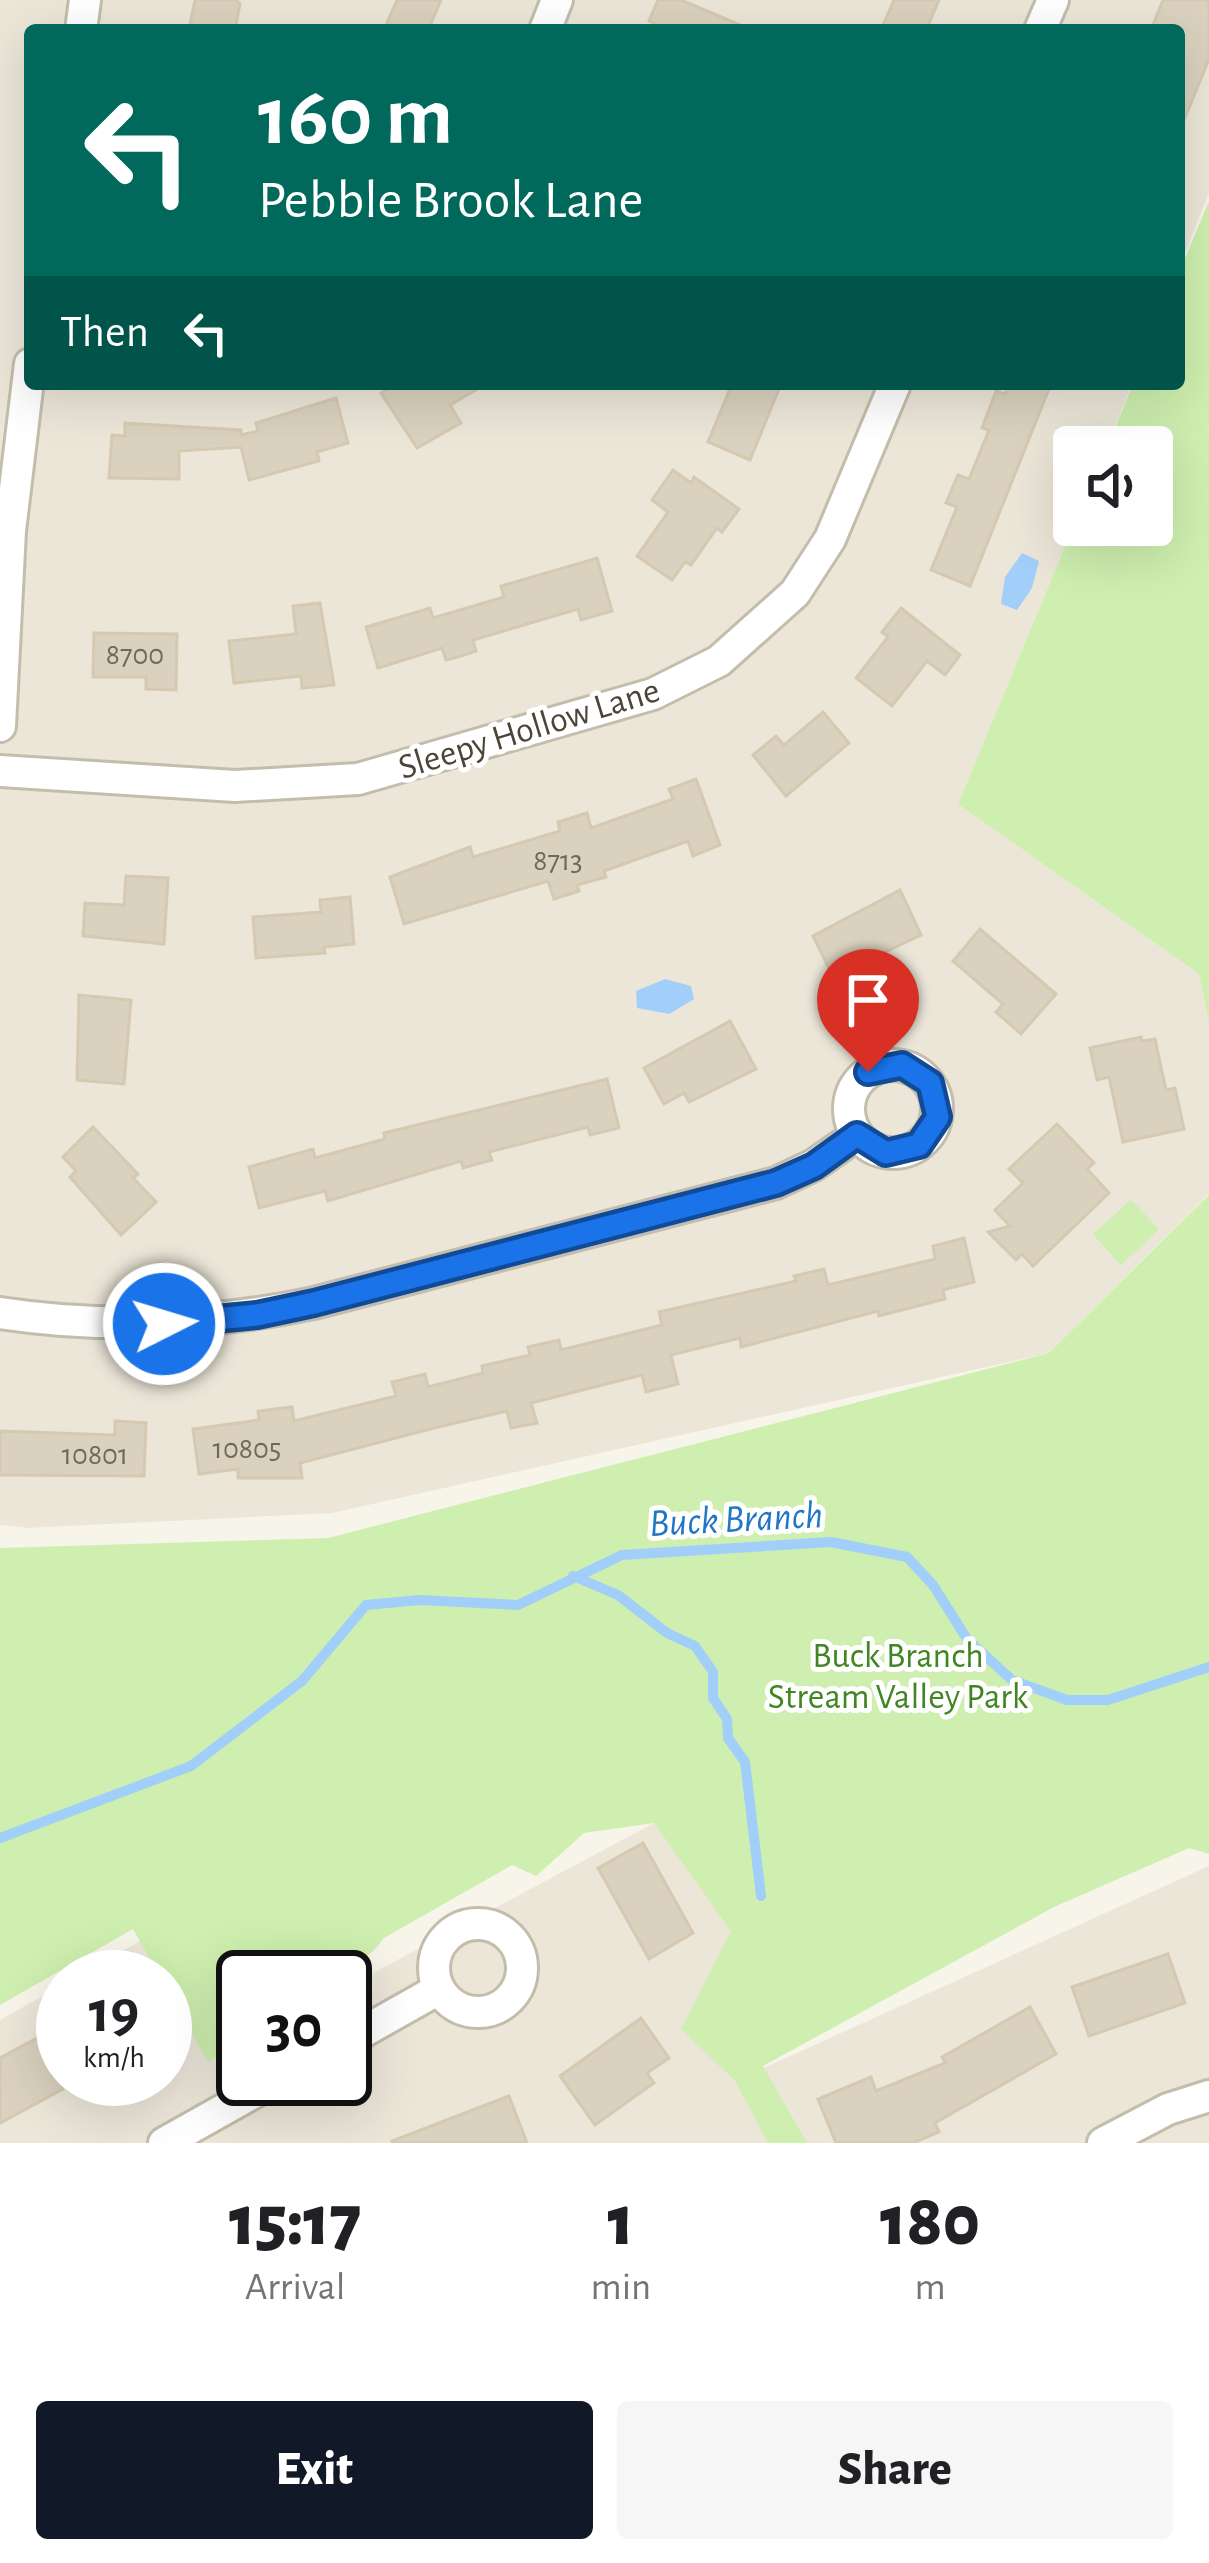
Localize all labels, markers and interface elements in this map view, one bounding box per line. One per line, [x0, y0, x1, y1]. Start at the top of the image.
icon: left [60, 72, 216, 228]
text: 160 m [258, 76, 453, 160]
text: Pebble Brook Lane [258, 174, 643, 228]
icon: left [173, 300, 239, 366]
text: Then [60, 310, 149, 355]
map controls [1053, 426, 1173, 546]
button: sound [1053, 426, 1173, 546]
house number: 8700 [106, 640, 164, 670]
street label: Sleepy Hollow Lane [394, 672, 664, 786]
house number: 8713 [533, 846, 583, 876]
pin [817, 949, 919, 1072]
icon: arrive [835, 967, 901, 1033]
position arrow [101, 1261, 227, 1387]
house number: 10805 [213, 1434, 281, 1464]
house number: 10801 [62, 1440, 128, 1470]
water label: Buck Branch [648, 1496, 824, 1544]
park label: Buck Branch Stream Valley Park [768, 1638, 1029, 1715]
speed limit sign: 30 [216, 1950, 372, 2106]
text: 19 [89, 1983, 139, 2043]
text: km/h [83, 2043, 145, 2073]
text: 15:17 [229, 2186, 362, 2258]
text: 1 [608, 2186, 634, 2258]
text: 180 [880, 2186, 980, 2258]
text: Arrival [245, 2268, 345, 2307]
text: min [590, 2268, 651, 2307]
text: m [914, 2268, 946, 2307]
button: Exit [36, 2401, 593, 2539]
button: Share [617, 2401, 1173, 2539]

